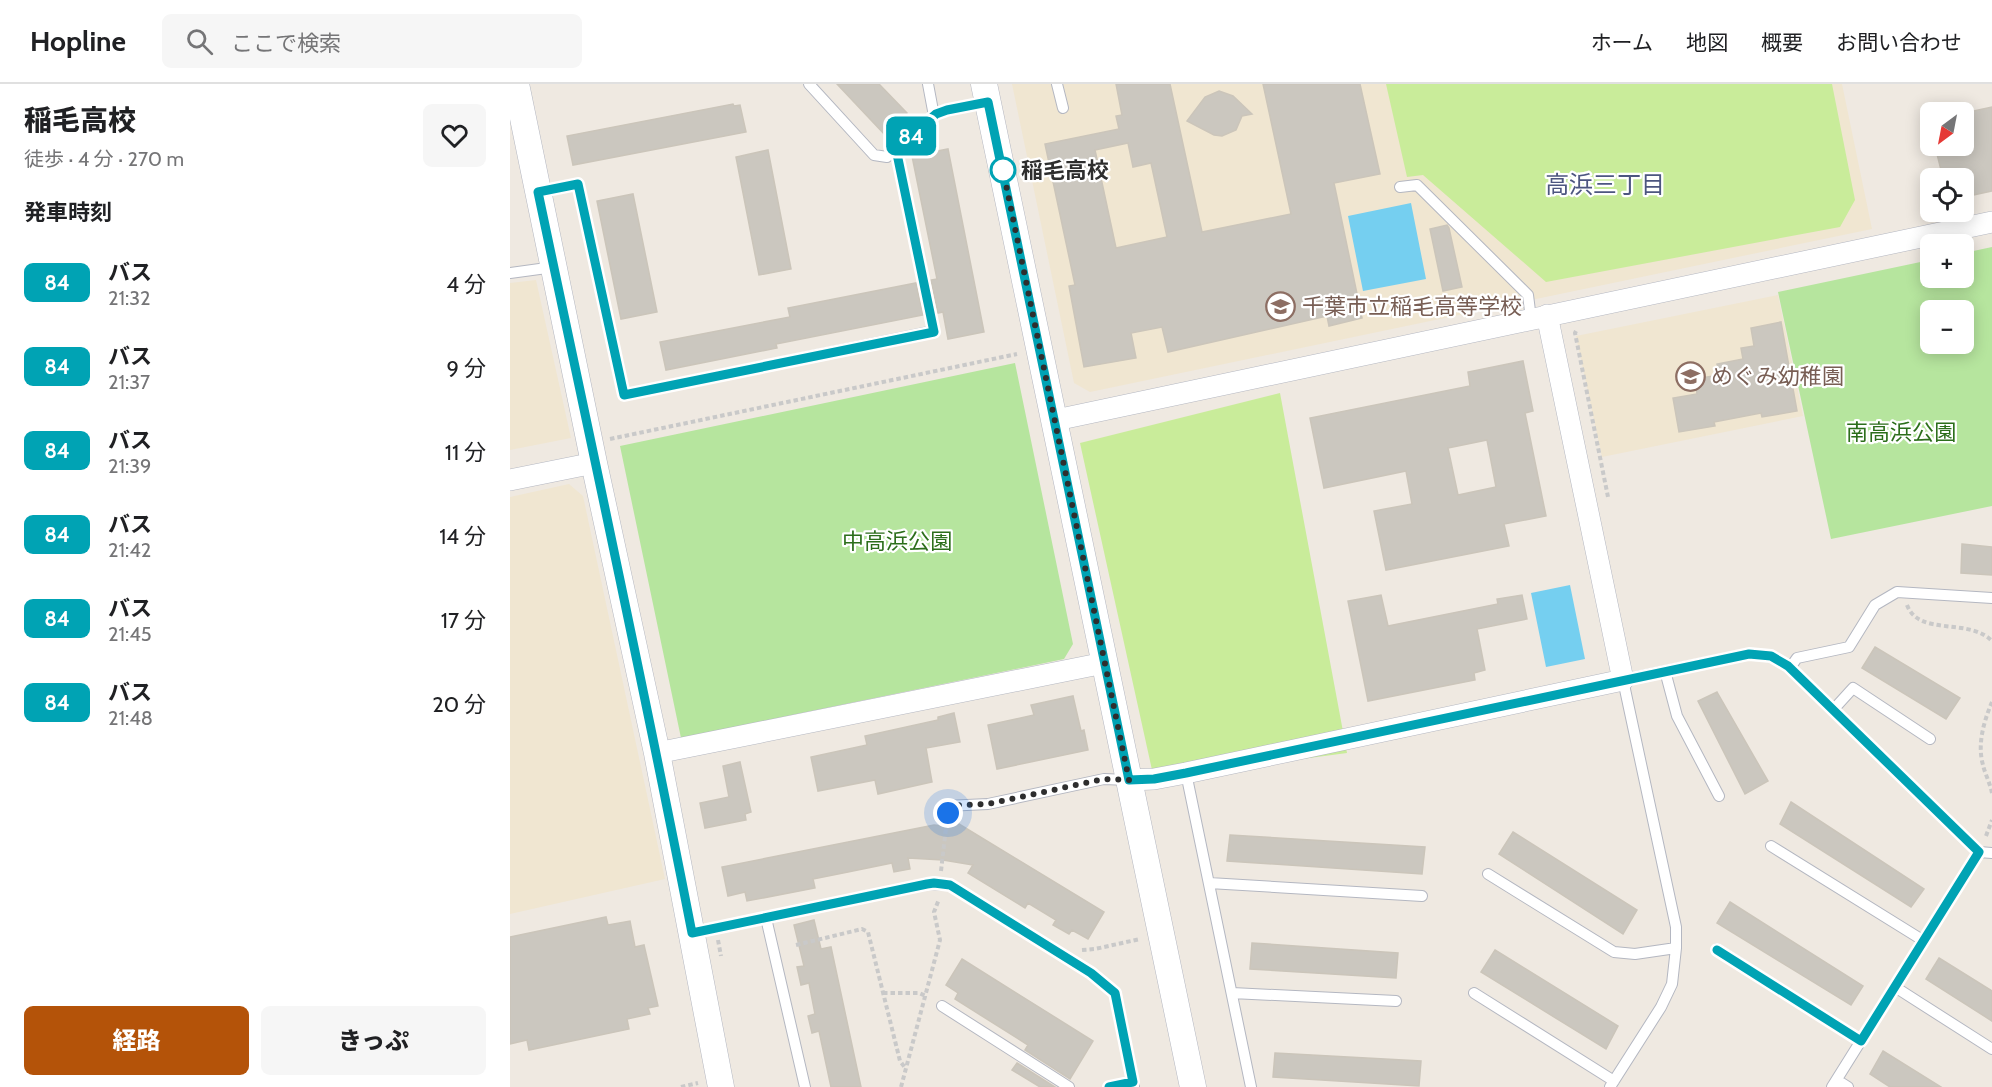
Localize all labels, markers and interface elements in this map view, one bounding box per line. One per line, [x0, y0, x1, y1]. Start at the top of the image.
search box [162, 14, 582, 68]
text: Hopline [30, 24, 126, 58]
icon: search [183, 25, 216, 58]
text: ここで検索 [231, 30, 341, 57]
text: ホーム [1591, 30, 1653, 55]
text: 地図 [1686, 30, 1728, 55]
text: 概要 [1761, 30, 1803, 55]
text: お問い合わせ [1836, 30, 1962, 55]
north arrow [1920, 102, 1974, 156]
map controls [1920, 102, 1974, 354]
text: 稲毛高校 [24, 103, 136, 137]
button: heart [423, 104, 486, 167]
line badge: 84 [884, 116, 938, 156]
text: 84 [898, 124, 924, 149]
text: 徒歩 · 4 分 · 270 m [24, 147, 184, 171]
marker: 稲毛高校 [990, 157, 1016, 183]
place label: 稲毛高校 [1021, 157, 1109, 184]
button: locate [1920, 168, 1974, 222]
district label: 高浜三丁目 [1545, 170, 1665, 199]
text: 発車時刻 [24, 199, 112, 226]
button: + [1920, 234, 1974, 288]
text: バス [108, 259, 152, 286]
text: 84 [44, 270, 70, 295]
text: 4 分 [446, 271, 486, 298]
text: 21:32 [108, 286, 150, 310]
school or university icon: 千葉市立稲毛高等学校 [1265, 290, 1297, 322]
place label: 千葉市立稲毛高等学校 [1302, 293, 1522, 320]
button: − [1920, 300, 1974, 354]
text: バス [108, 343, 152, 370]
text: 84 [44, 354, 70, 379]
text: 9 分 [447, 355, 486, 382]
school or university icon: めぐみ幼稚園 [1674, 360, 1706, 392]
place label: めぐみ幼稚園 [1711, 363, 1844, 390]
text: 21:37 [108, 370, 150, 394]
park label: 南高浜公園 [1846, 419, 1956, 446]
text: バス [108, 427, 152, 454]
text: 84 [44, 438, 70, 463]
text: 11 分 [445, 439, 486, 466]
text: 21:39 [108, 454, 151, 478]
text: バス [108, 511, 152, 538]
text: 84 [44, 522, 70, 547]
text: 14 分 [439, 523, 486, 550]
park label: 中高浜公園 [842, 528, 952, 555]
text: 21:42 [108, 538, 151, 562]
text: バス [108, 595, 152, 622]
text: 84 [44, 606, 70, 631]
text: 17 分 [441, 607, 486, 634]
text: 21:45 [108, 622, 152, 646]
text: バス [108, 679, 152, 706]
text: 84 [44, 690, 70, 715]
text: 20 分 [432, 691, 486, 718]
text: 21:48 [108, 706, 153, 730]
your location [933, 798, 963, 828]
button: 経路 [24, 1006, 249, 1075]
button: きっぷ [261, 1006, 486, 1075]

